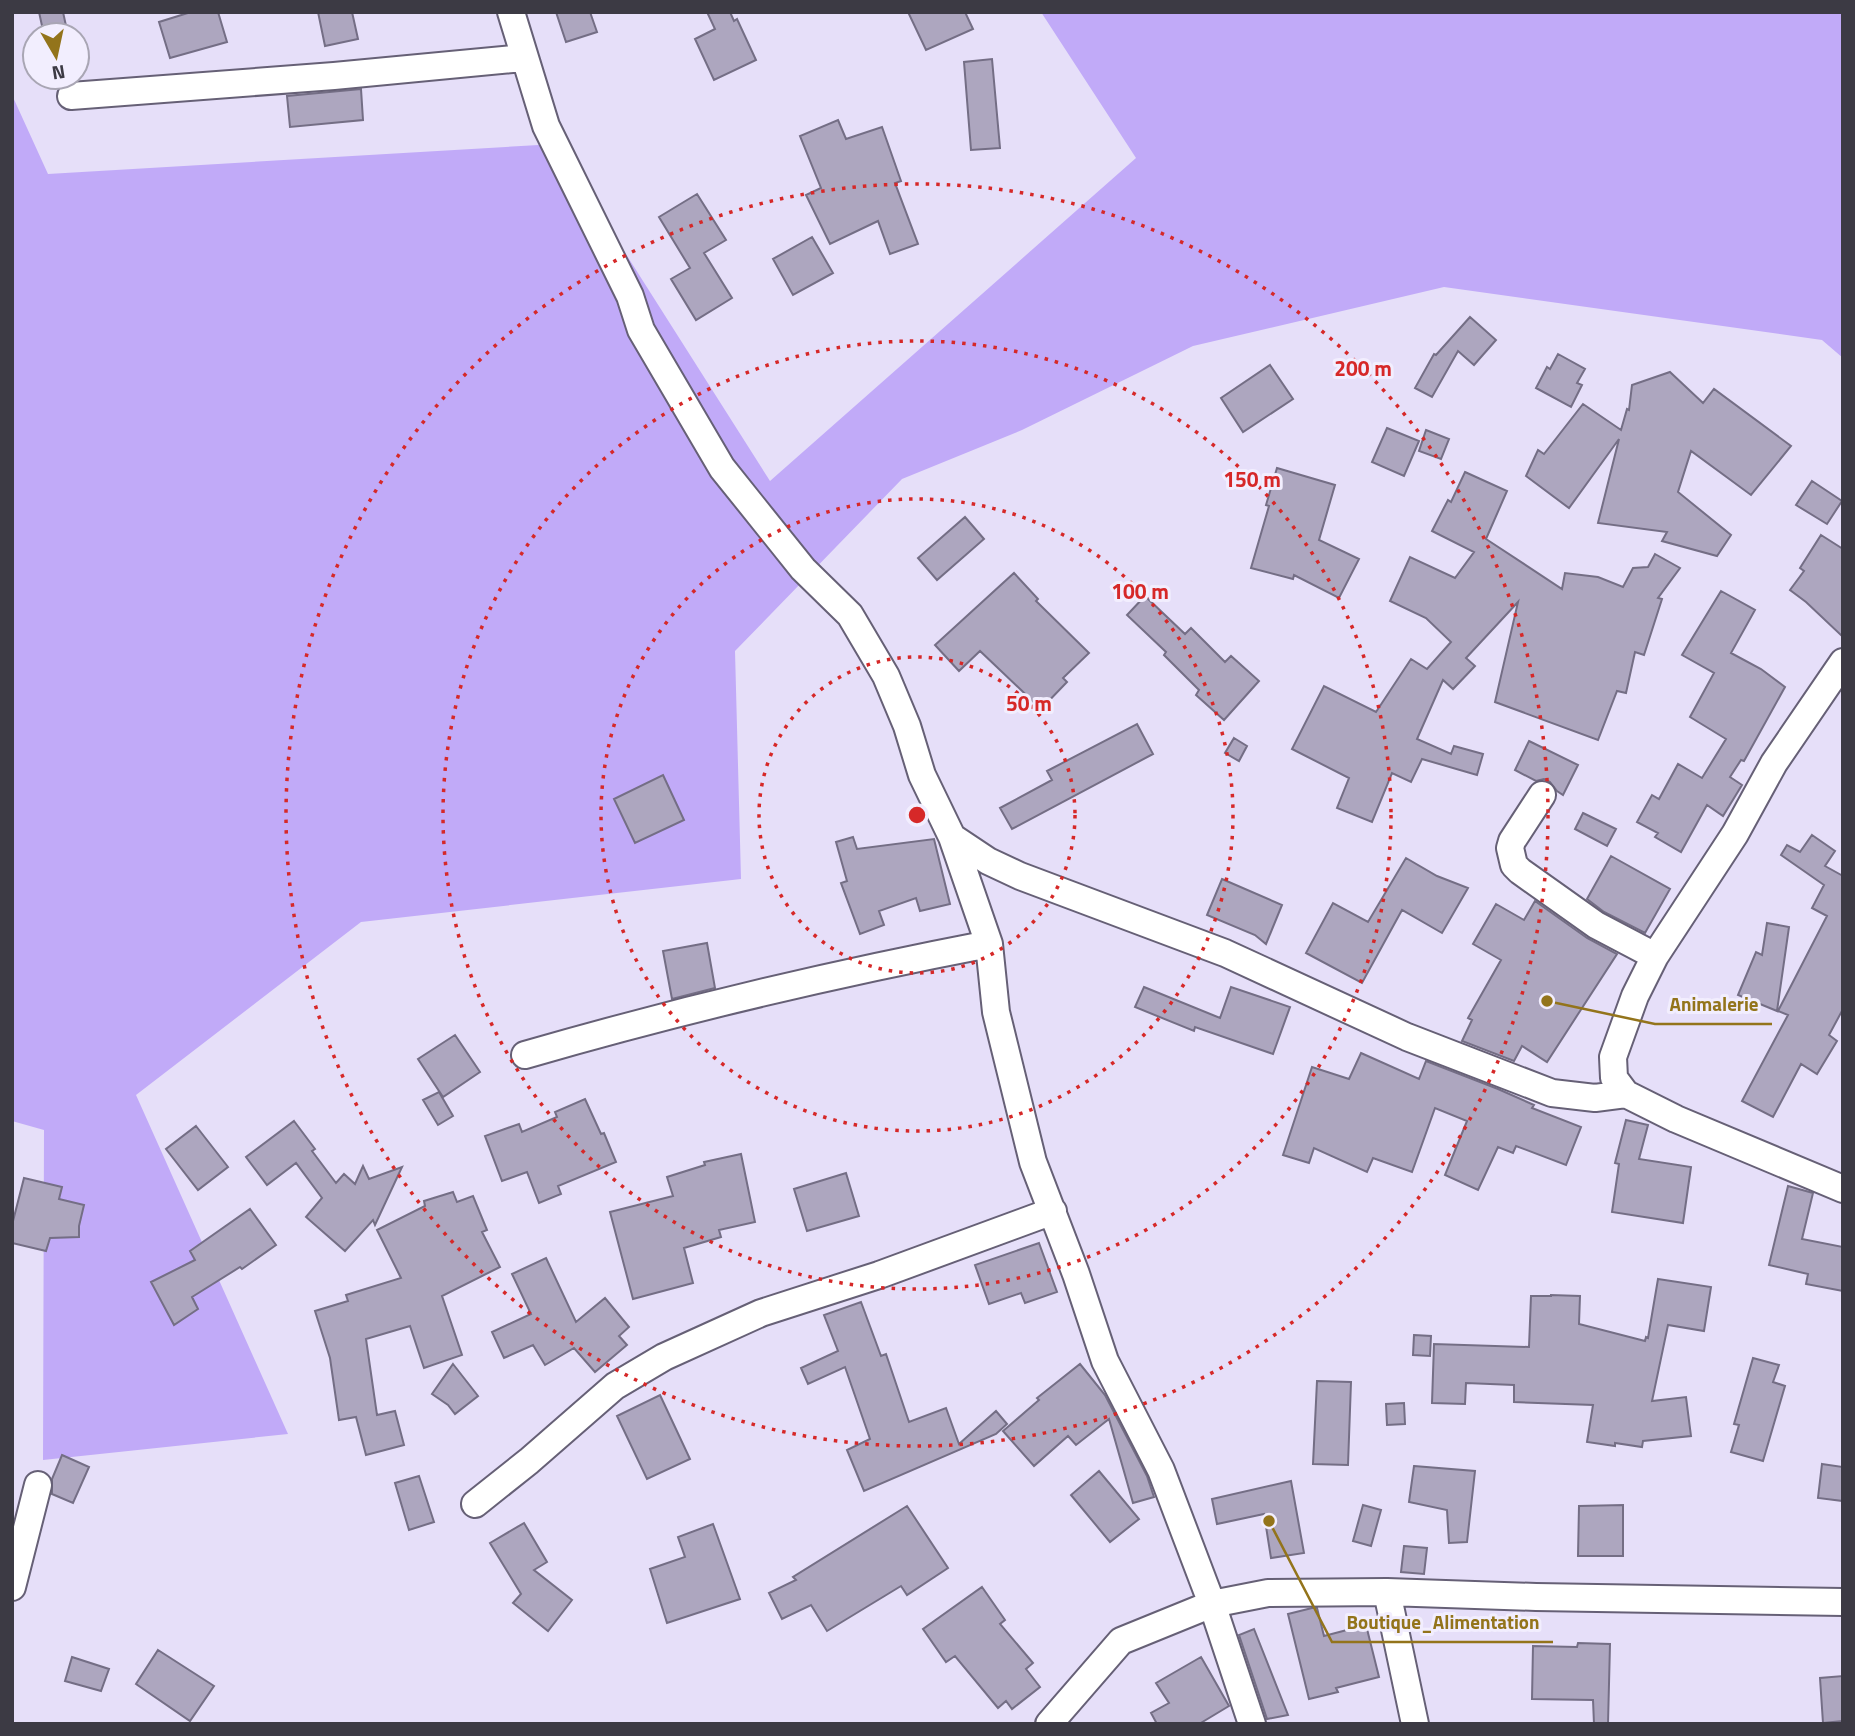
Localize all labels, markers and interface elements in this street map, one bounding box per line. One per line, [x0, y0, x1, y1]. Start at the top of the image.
north arrow [21, 21, 91, 91]
text: N [50, 58, 68, 89]
text: 200 m [1334, 352, 1392, 384]
text: 150 m [1223, 463, 1281, 495]
text: 100 m [1111, 575, 1169, 607]
text: 50 m [1006, 687, 1052, 719]
centre of rings [905, 803, 929, 827]
callout: Animalerie [1655, 984, 1772, 1024]
text: Animalerie [1670, 989, 1759, 1018]
callout: Boutique_Alimentation [1332, 1602, 1553, 1642]
text: Boutique_Alimentation [1347, 1607, 1539, 1636]

